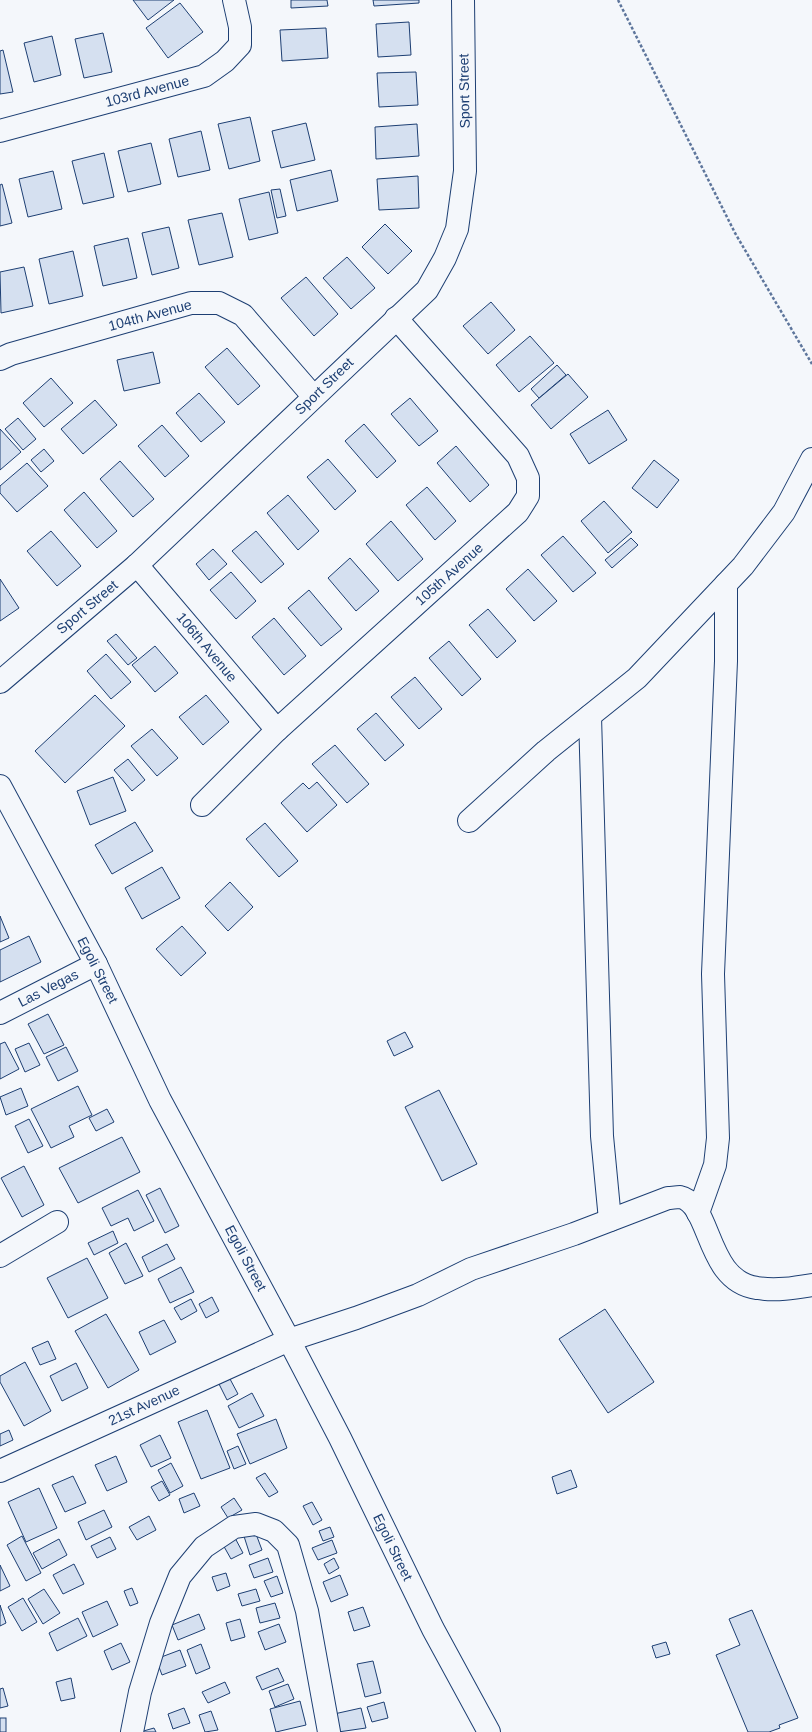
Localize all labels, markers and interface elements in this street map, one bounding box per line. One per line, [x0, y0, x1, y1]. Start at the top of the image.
street label: Sport Street [455, 53, 473, 128]
street label: 103rd Avenue [103, 72, 191, 110]
street label: 104th Avenue [107, 296, 194, 334]
street label: Sport Street [292, 354, 357, 418]
street label: 105th Avenue [412, 539, 486, 609]
street label: Sport Street [53, 577, 121, 637]
street label: 106th Avenue [173, 609, 241, 685]
street label: Egoli Street [74, 934, 122, 1006]
street label: Las Vegas [15, 966, 81, 1010]
street label: Egoli Street [222, 1222, 270, 1294]
street label: 21st Avenue [106, 1381, 182, 1428]
street label: Egoli Street [370, 1511, 416, 1583]

